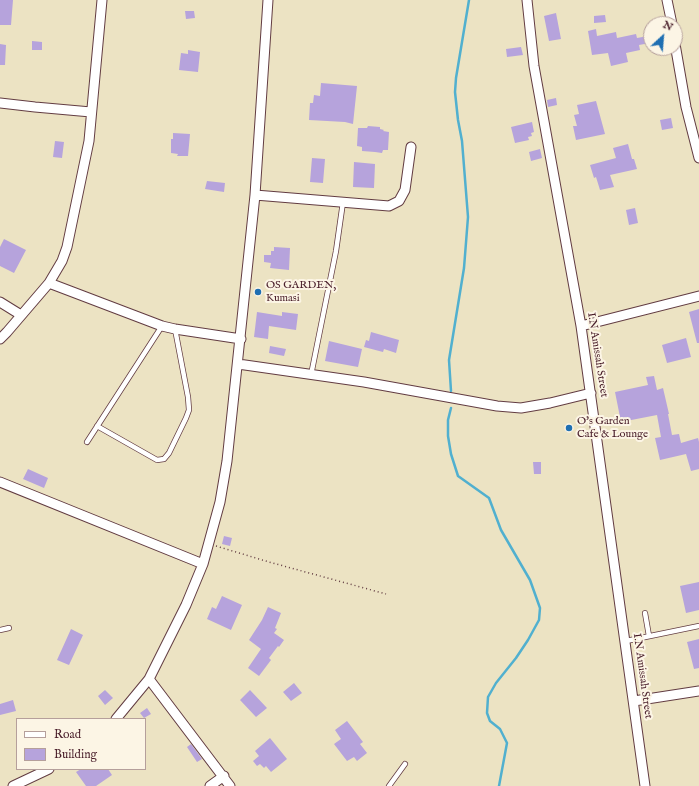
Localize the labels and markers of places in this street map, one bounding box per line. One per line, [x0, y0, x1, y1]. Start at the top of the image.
place label: OS GARDEN, Kumasi [266, 279, 336, 305]
marker: OS GARDEN, Kumasi [253, 287, 263, 297]
place label: O's Garden Cafe & Lounge [577, 415, 648, 441]
marker: O's Garden Cafe & Lounge [564, 423, 574, 433]

